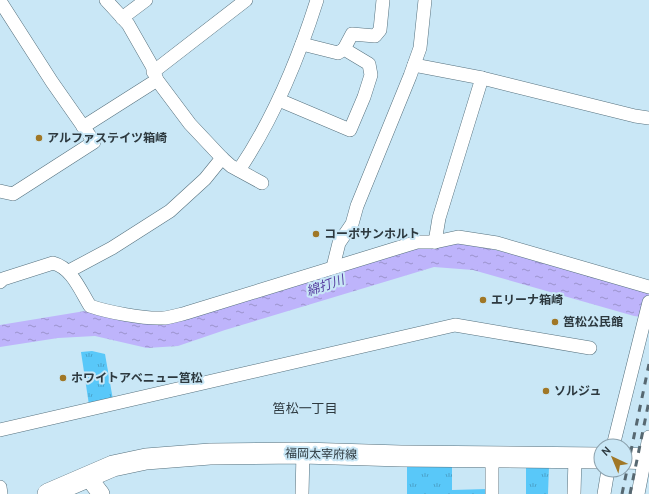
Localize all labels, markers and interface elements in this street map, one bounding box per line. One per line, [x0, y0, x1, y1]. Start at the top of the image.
place label: アルファステイツ箱崎 [47, 130, 167, 145]
marker: アルファステイツ箱崎 [34, 133, 44, 143]
place label: コーポサンホルト [324, 226, 420, 241]
marker: コーポサンホルト [311, 229, 321, 239]
water label: 綿打川 [304, 270, 348, 299]
place label: エリーナ箱崎 [491, 292, 563, 307]
marker: エリーナ箱崎 [478, 295, 488, 305]
place label: 筥松公民館 [563, 314, 623, 329]
marker: 筥松公民館 [550, 317, 560, 327]
place label: ホワイトアベニュー筥松 [71, 370, 203, 385]
marker: ホワイトアベニュー筥松 [58, 373, 68, 383]
place label: ソルジュ [554, 383, 601, 398]
marker: ソルジュ [541, 386, 551, 396]
district label: 筥松一丁目 [272, 400, 338, 416]
north arrow [593, 438, 633, 478]
text: N [598, 443, 614, 459]
street label: 福岡太宰府線 [285, 445, 357, 462]

